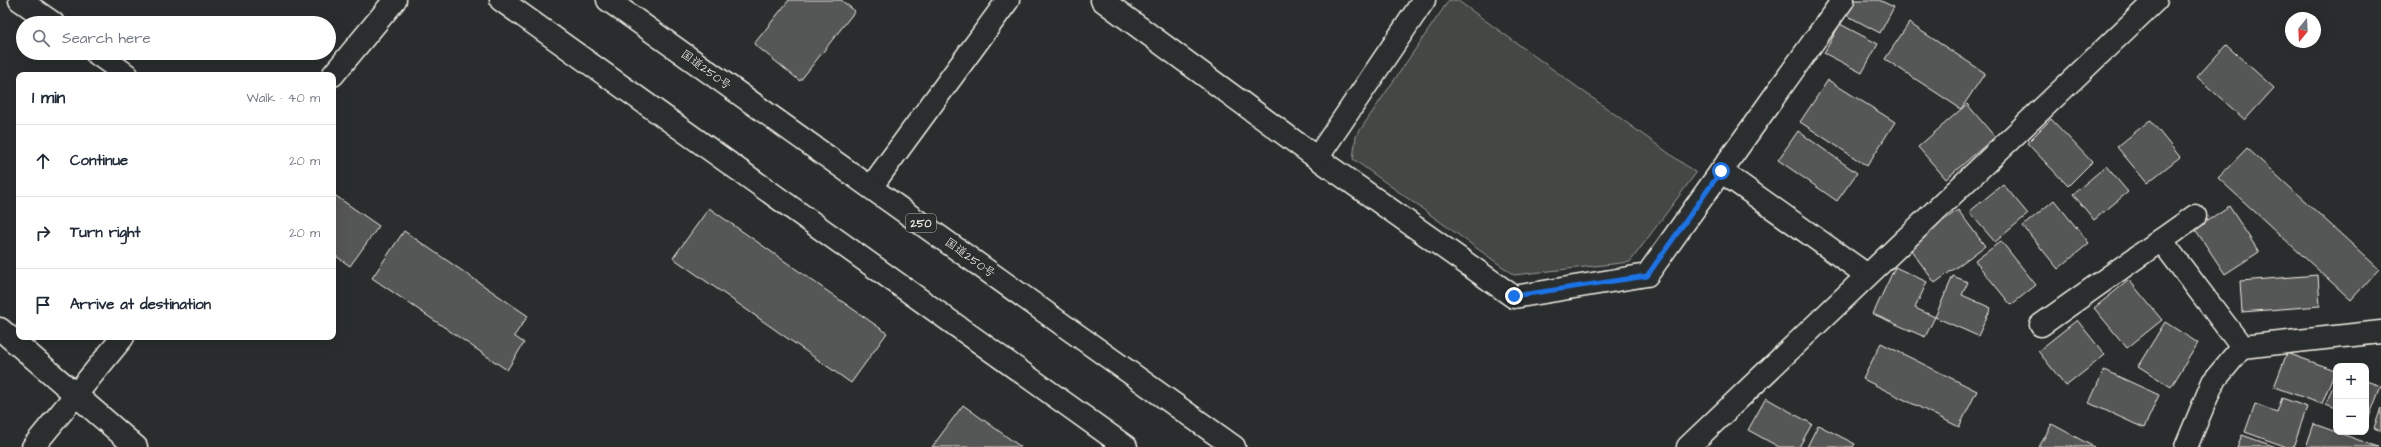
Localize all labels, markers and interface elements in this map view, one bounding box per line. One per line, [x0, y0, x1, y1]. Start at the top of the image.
north arrow [2285, 12, 2321, 48]
search box [16, 16, 336, 60]
icon: search [30, 27, 52, 49]
text: Search here [62, 28, 151, 49]
street label: 国道250号 [677, 46, 735, 94]
text: 1 min [32, 86, 65, 110]
text: Walk · 40 m [247, 89, 320, 107]
icon: ahead [32, 150, 54, 172]
text: Continue [70, 150, 128, 171]
text: 20 m [289, 152, 320, 170]
route start [1712, 162, 1730, 180]
road number: 250 [906, 214, 936, 232]
icon: right [32, 222, 54, 244]
text: Turn right [70, 222, 141, 243]
text: 20 m [289, 224, 320, 242]
street label: 国道250号 [941, 234, 999, 282]
route end [1505, 287, 1523, 305]
icon: arrive [32, 294, 54, 316]
text: Arrive at destination [70, 294, 211, 315]
map controls [2333, 363, 2369, 435]
button: + [2333, 363, 2369, 399]
button: − [2333, 399, 2369, 435]

